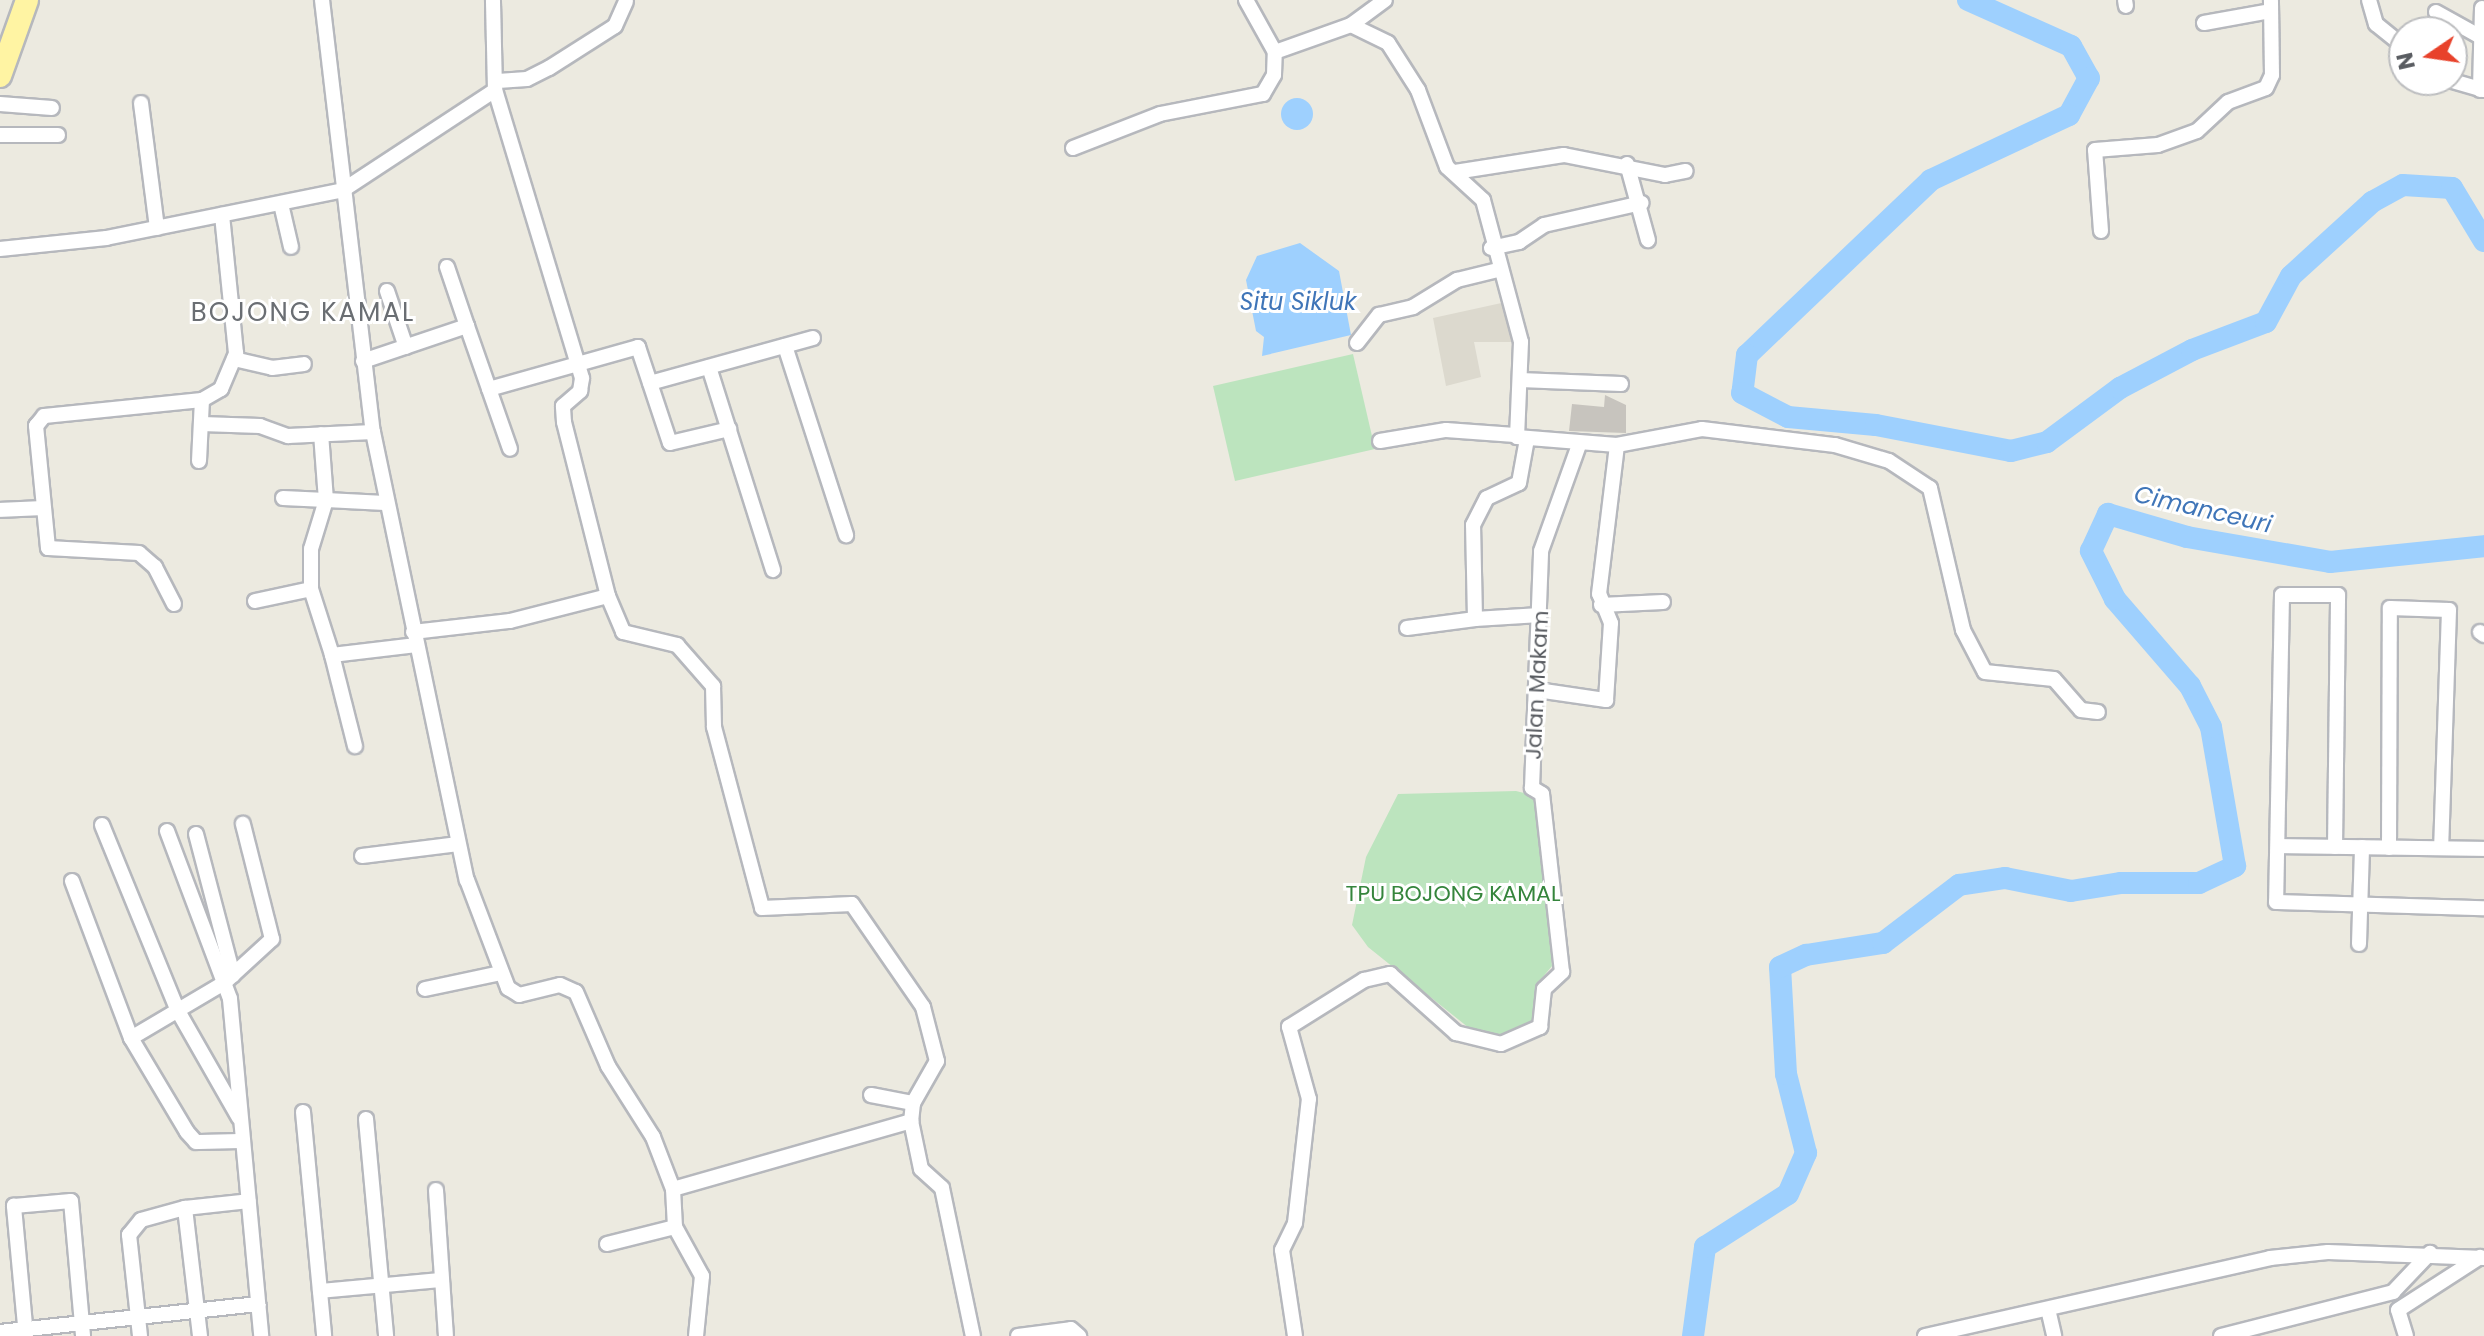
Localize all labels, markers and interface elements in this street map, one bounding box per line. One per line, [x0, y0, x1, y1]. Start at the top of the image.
north arrow [2388, 16, 2468, 96]
text: N [2389, 50, 2423, 73]
water label: Situ Sikluk [1240, 288, 1356, 316]
district label: BOJONG KAMAL [191, 297, 415, 329]
water label: Cimanceuri [2131, 479, 2275, 539]
street label: Jalan Makam [1520, 610, 1554, 760]
park label: TPU BOJONG KAMAL [1346, 881, 1560, 907]

